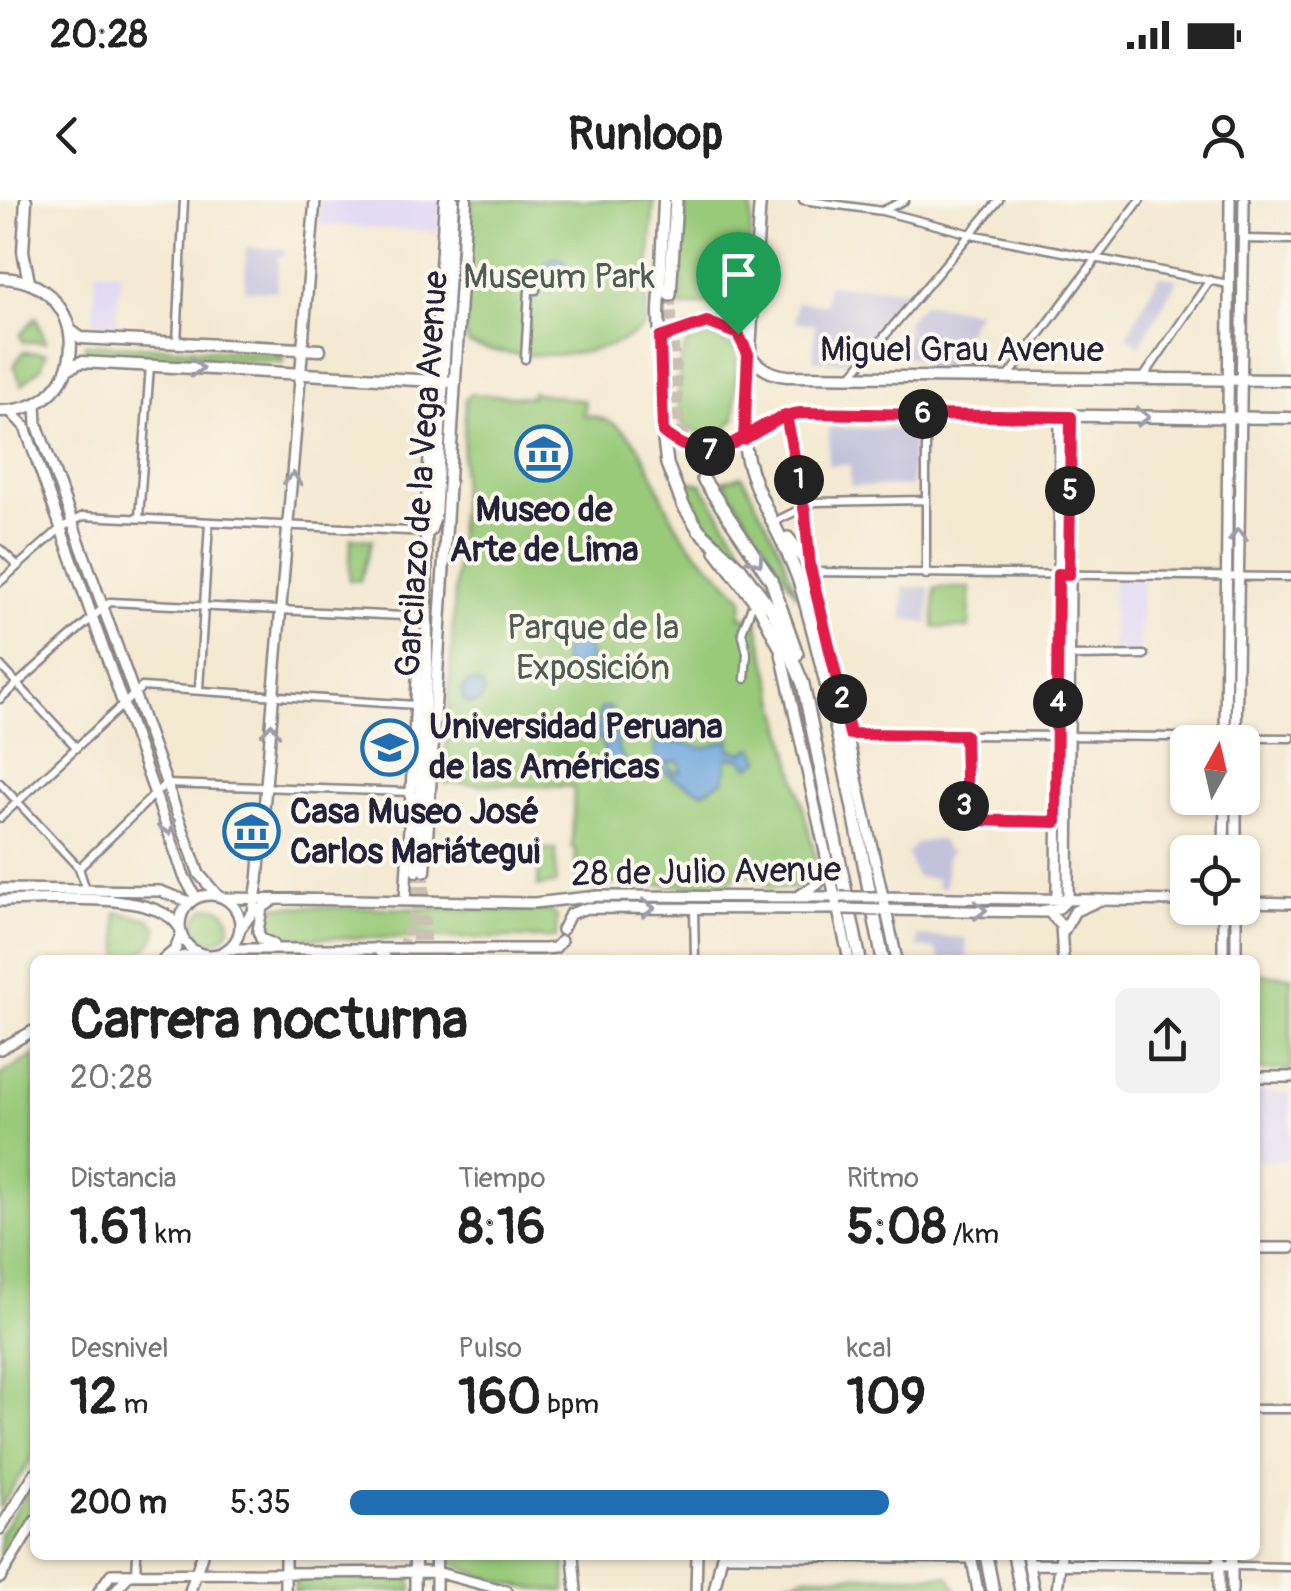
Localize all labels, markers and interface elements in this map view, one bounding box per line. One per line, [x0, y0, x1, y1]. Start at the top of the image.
text: 20:28 [50, 11, 148, 59]
text: Runloop [568, 107, 723, 163]
icon: back [40, 108, 95, 163]
icon: person [1196, 108, 1251, 163]
pin [696, 232, 781, 335]
icon: arrive [711, 247, 766, 302]
park label: Museum Park [463, 255, 656, 299]
street label: Garcilazo de la Vega Avenue [386, 269, 458, 679]
street label: Miguel Grau Avenue [820, 328, 1104, 372]
one-way arrow [190, 357, 206, 378]
pin: 6 [898, 389, 948, 439]
text: 6 [915, 396, 931, 431]
one-way arrow [1136, 406, 1152, 428]
museum icon: Museo de Arte de Lima [514, 424, 574, 484]
pin: 7 [685, 426, 735, 476]
text: 7 [703, 433, 717, 468]
pin: 1 [774, 455, 824, 505]
text: 1 [794, 462, 804, 497]
pin: 5 [1045, 466, 1095, 516]
one-way arrow [281, 471, 303, 487]
text: 5 [1062, 473, 1078, 508]
place label: Museo de Arte de Lima [449, 488, 639, 572]
one-way arrow [1228, 526, 1249, 542]
one-way arrow [745, 549, 764, 567]
park label: Parque de la Exposición [507, 606, 679, 690]
pin: 2 [817, 674, 867, 724]
pin: 4 [1033, 678, 1083, 728]
text: 2 [834, 681, 850, 716]
text: 4 [1050, 685, 1066, 720]
place label: Universidad Peruana de las Américas [429, 705, 723, 789]
school or university icon: Universidad Peruana de las Américas [360, 717, 420, 777]
one-way arrow [259, 722, 281, 738]
north arrow [1170, 725, 1260, 815]
map controls [1170, 725, 1260, 925]
pin: 3 [939, 781, 989, 831]
text: 3 [956, 788, 972, 823]
place label: Casa Museo José Carlos Mariátegui [290, 790, 540, 874]
museum icon: Casa Museo José Carlos Mariátegui [221, 802, 281, 862]
one-way arrow [156, 818, 176, 835]
button: locate [1170, 835, 1260, 925]
street label: 28 de Julio Avenue [571, 848, 841, 896]
one-way arrow [642, 897, 657, 919]
one-way arrow [974, 899, 989, 921]
text: Carrera nocturna [70, 986, 468, 1055]
button: share [1115, 988, 1220, 1093]
text: 20:28 [70, 1058, 152, 1098]
text: Distancia [70, 1161, 177, 1196]
text: Tiempo [458, 1161, 546, 1196]
text: Ritmo [847, 1161, 919, 1196]
text: 1.61 [70, 1196, 149, 1259]
text: 8:16 [458, 1196, 546, 1259]
text: 5:08 [847, 1196, 946, 1259]
text: km [149, 1217, 192, 1252]
text: /km [946, 1217, 999, 1252]
text: Desnivel [70, 1331, 169, 1366]
text: Pulso [458, 1331, 522, 1366]
text: kcal [847, 1331, 892, 1366]
text: 12 [70, 1366, 118, 1429]
text: 160 [458, 1366, 541, 1429]
text: 109 [847, 1366, 926, 1429]
text: m [118, 1387, 148, 1422]
text: bpm [541, 1387, 599, 1422]
text: 200 m [70, 1483, 167, 1523]
text: 5:35 [230, 1483, 291, 1523]

